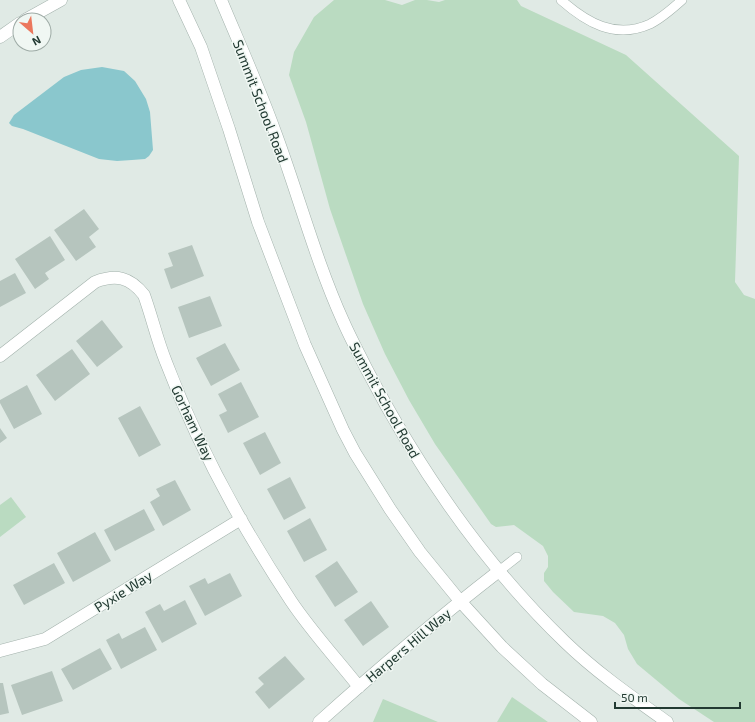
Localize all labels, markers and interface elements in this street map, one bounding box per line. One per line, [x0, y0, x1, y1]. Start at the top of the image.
north arrow [12, 12, 52, 52]
text: N [30, 34, 43, 49]
street label: Summit School Road [230, 37, 292, 165]
street label: Summit School Road [346, 339, 424, 461]
street label: Gorham Way [168, 382, 218, 464]
street label: Pyxie Way [91, 566, 156, 615]
street label: Harpers Hill Way [362, 604, 455, 686]
scale bar [615, 684, 740, 710]
text: 50 m [621, 690, 648, 704]

